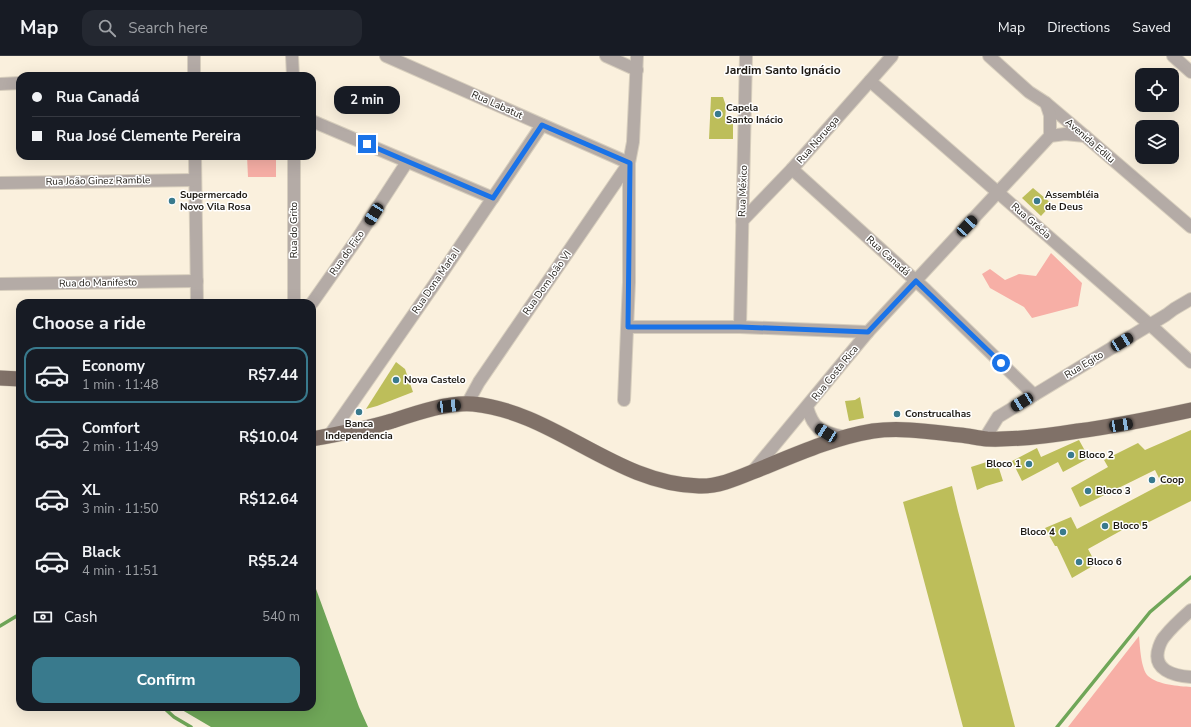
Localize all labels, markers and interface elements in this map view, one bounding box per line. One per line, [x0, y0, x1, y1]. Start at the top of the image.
search box [82, 10, 362, 46]
text: Map [20, 15, 58, 41]
icon: search [96, 17, 118, 39]
text: Search here [128, 18, 208, 38]
text: Map [998, 18, 1025, 37]
text: Directions [1047, 18, 1110, 37]
text: Saved [1132, 18, 1171, 37]
district label: Jardim Santo Ignácio [724, 62, 841, 78]
map controls [1135, 68, 1179, 164]
button: locate [1135, 68, 1179, 112]
callout: 2 min [334, 86, 400, 114]
text: Rua Canadá [56, 87, 140, 107]
street label: Rua Labatut [469, 87, 525, 123]
text: 2 min [350, 91, 384, 109]
place label: Capela Santo Inácio [726, 101, 783, 127]
marker: Capela Santo Inácio [713, 109, 723, 119]
street label: Rua Noruega [793, 113, 843, 167]
street label: Avenida Edilu [1062, 115, 1118, 167]
button: layers [1135, 120, 1179, 164]
text: Rua José Clemente Pereira [56, 126, 241, 146]
route end [358, 135, 376, 153]
street label: Rua México [735, 165, 751, 217]
street label: Rua João Ginez Ramble [46, 173, 150, 189]
place label: Supermercado Novo Vila Rosa [180, 188, 251, 214]
place label: Assembléia de Deus [1045, 188, 1099, 214]
marker: Supermercado Novo Vila Rosa [167, 196, 177, 206]
marker: Assembléia de Deus [1032, 196, 1042, 206]
street label: Rua Grécia [1008, 200, 1054, 242]
street label: Rua do Grito [287, 201, 301, 258]
car [362, 201, 386, 227]
car [954, 213, 980, 239]
street label: Rua do Fico [326, 227, 368, 278]
street label: Rua Canadá [863, 233, 913, 279]
street label: Rua Dona Maria I [409, 245, 463, 317]
street label: Rua Dom João VI [519, 248, 575, 318]
street label: Rua do Manifesto [59, 275, 138, 291]
text: Choose a ride [32, 311, 146, 335]
car [1109, 331, 1135, 353]
street label: Rua Costa Rica [808, 343, 862, 403]
street label: Rua Egito [1062, 348, 1106, 382]
route start [992, 354, 1010, 372]
text: Economy [82, 356, 145, 376]
icon: car [34, 357, 70, 393]
text: R$7.44 [248, 365, 298, 385]
place label: Nova Castelo [404, 373, 466, 387]
marker: Nova Castelo [391, 375, 401, 385]
text: 1 min · 11:48 [82, 376, 158, 394]
car [1009, 391, 1035, 413]
car [436, 399, 462, 413]
marker: Banca Independencia [354, 407, 364, 417]
place label: Construcalhas [905, 407, 971, 421]
marker: Construcalhas [892, 409, 902, 419]
place label: Banca Independencia [325, 417, 393, 443]
car [1108, 417, 1134, 433]
text: Comfort [82, 418, 139, 438]
icon: car [34, 419, 70, 455]
car [813, 422, 839, 444]
text: R$10.04 [239, 427, 298, 447]
text: 2 min · 11:49 [82, 438, 158, 456]
place label: Bloco 2 [1079, 448, 1114, 462]
marker: Bloco 2 [1066, 450, 1076, 460]
place label: Bloco 1 [986, 457, 1021, 471]
marker: Bloco 1 [1024, 459, 1034, 469]
place label: Coop [1160, 473, 1184, 487]
marker: Coop [1147, 475, 1157, 485]
text: XL [82, 480, 101, 500]
icon: car [34, 481, 70, 517]
place label: Bloco 3 [1096, 484, 1131, 498]
marker: Bloco 3 [1083, 486, 1093, 496]
text: R$12.64 [239, 489, 298, 509]
text: 3 min · 11:50 [82, 500, 158, 518]
place label: Bloco 5 [1113, 519, 1148, 533]
marker: Bloco 5 [1100, 521, 1110, 531]
place label: Bloco 4 [1020, 525, 1055, 539]
marker: Bloco 4 [1058, 527, 1068, 537]
text: Black [82, 542, 120, 562]
icon: car [34, 543, 70, 579]
text: R$5.24 [248, 551, 298, 571]
place label: Bloco 6 [1087, 555, 1122, 569]
marker: Bloco 6 [1074, 557, 1084, 567]
text: 4 min · 11:51 [82, 562, 158, 580]
icon: cash [32, 606, 54, 628]
text: Cash [64, 607, 98, 627]
text: 540 m [262, 608, 300, 626]
button: Confirm [32, 657, 300, 703]

